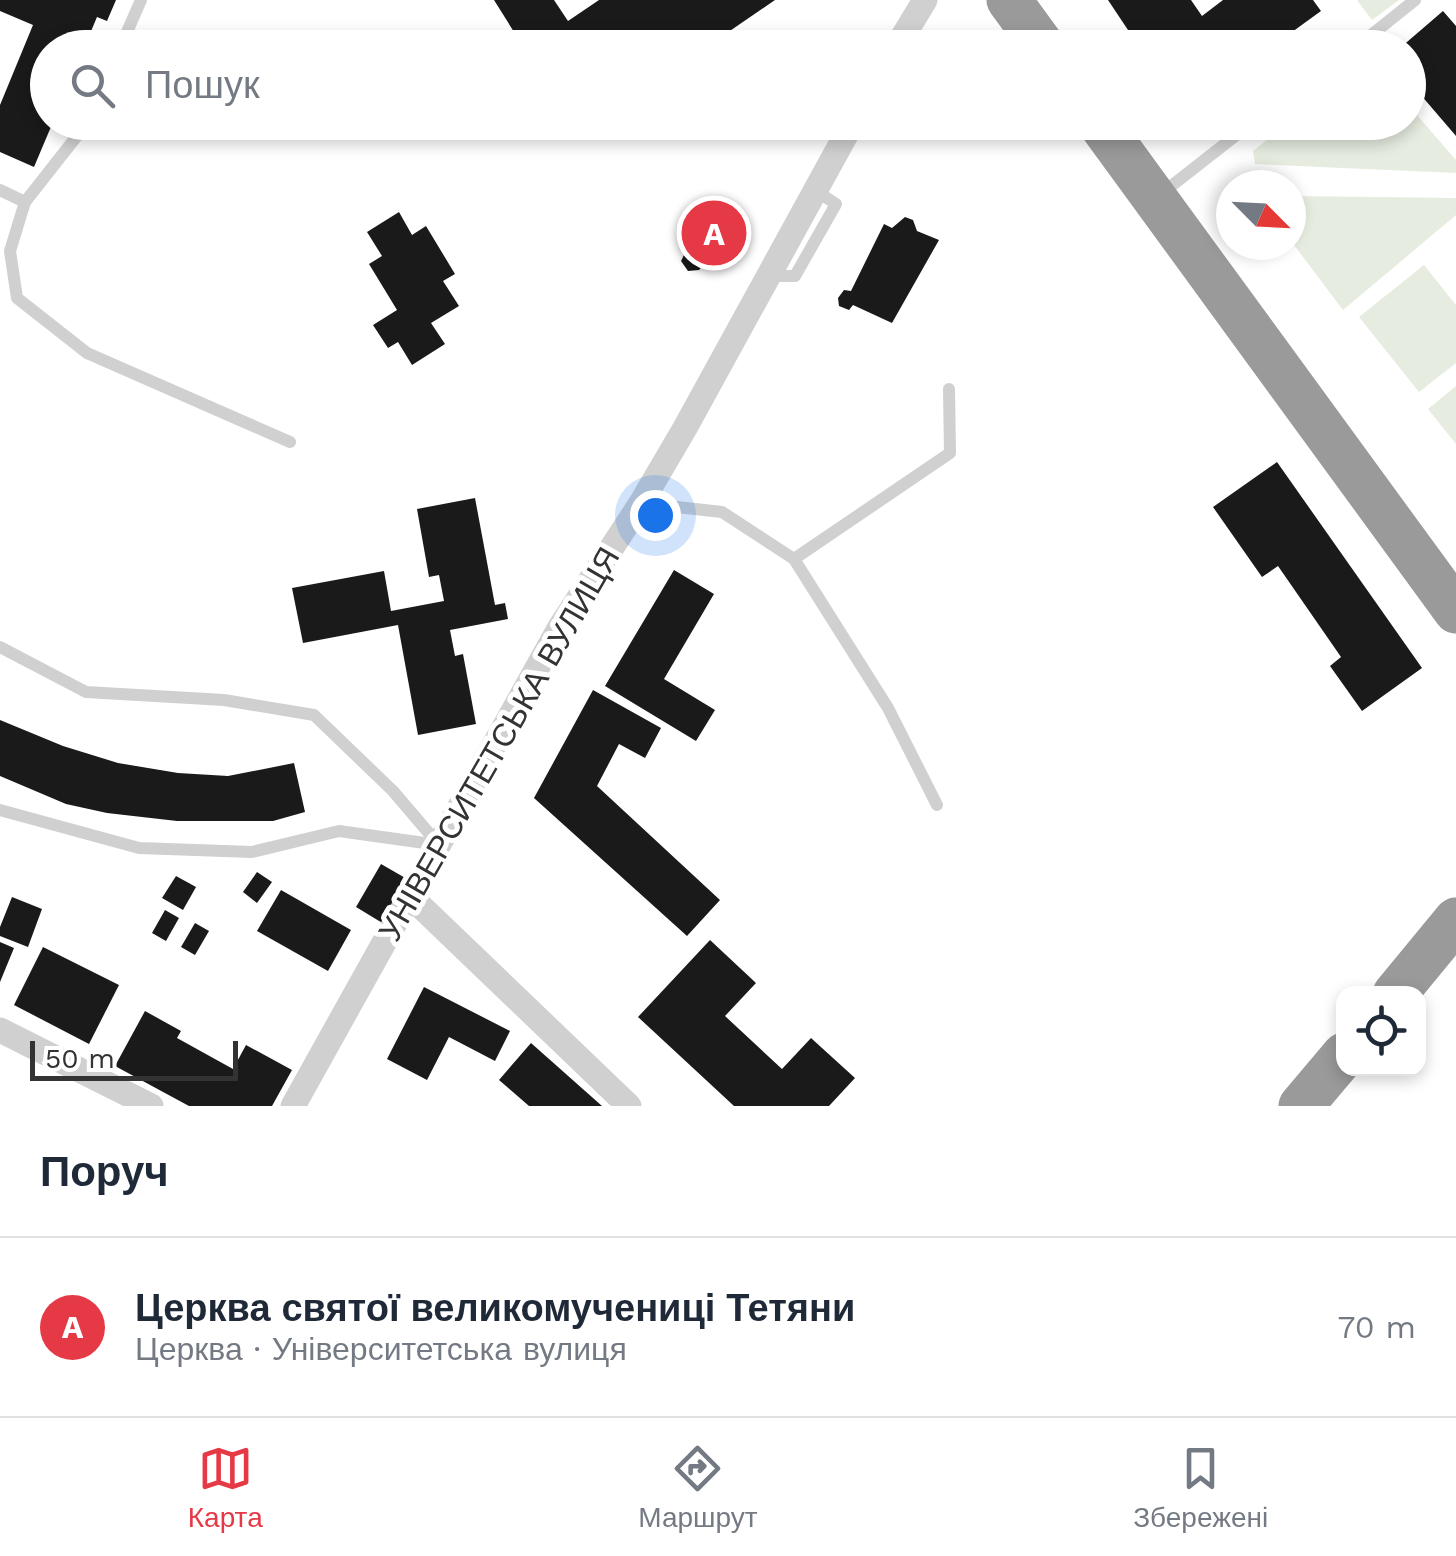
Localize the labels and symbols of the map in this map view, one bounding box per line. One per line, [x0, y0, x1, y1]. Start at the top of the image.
north arrow [1216, 170, 1306, 260]
pin: A [682, 196, 746, 270]
your location [630, 490, 681, 541]
street label: УНІВЕРСИТЕТСЬКА ВУЛИЦЯ [371, 541, 627, 947]
scale bar [30, 1036, 238, 1080]

